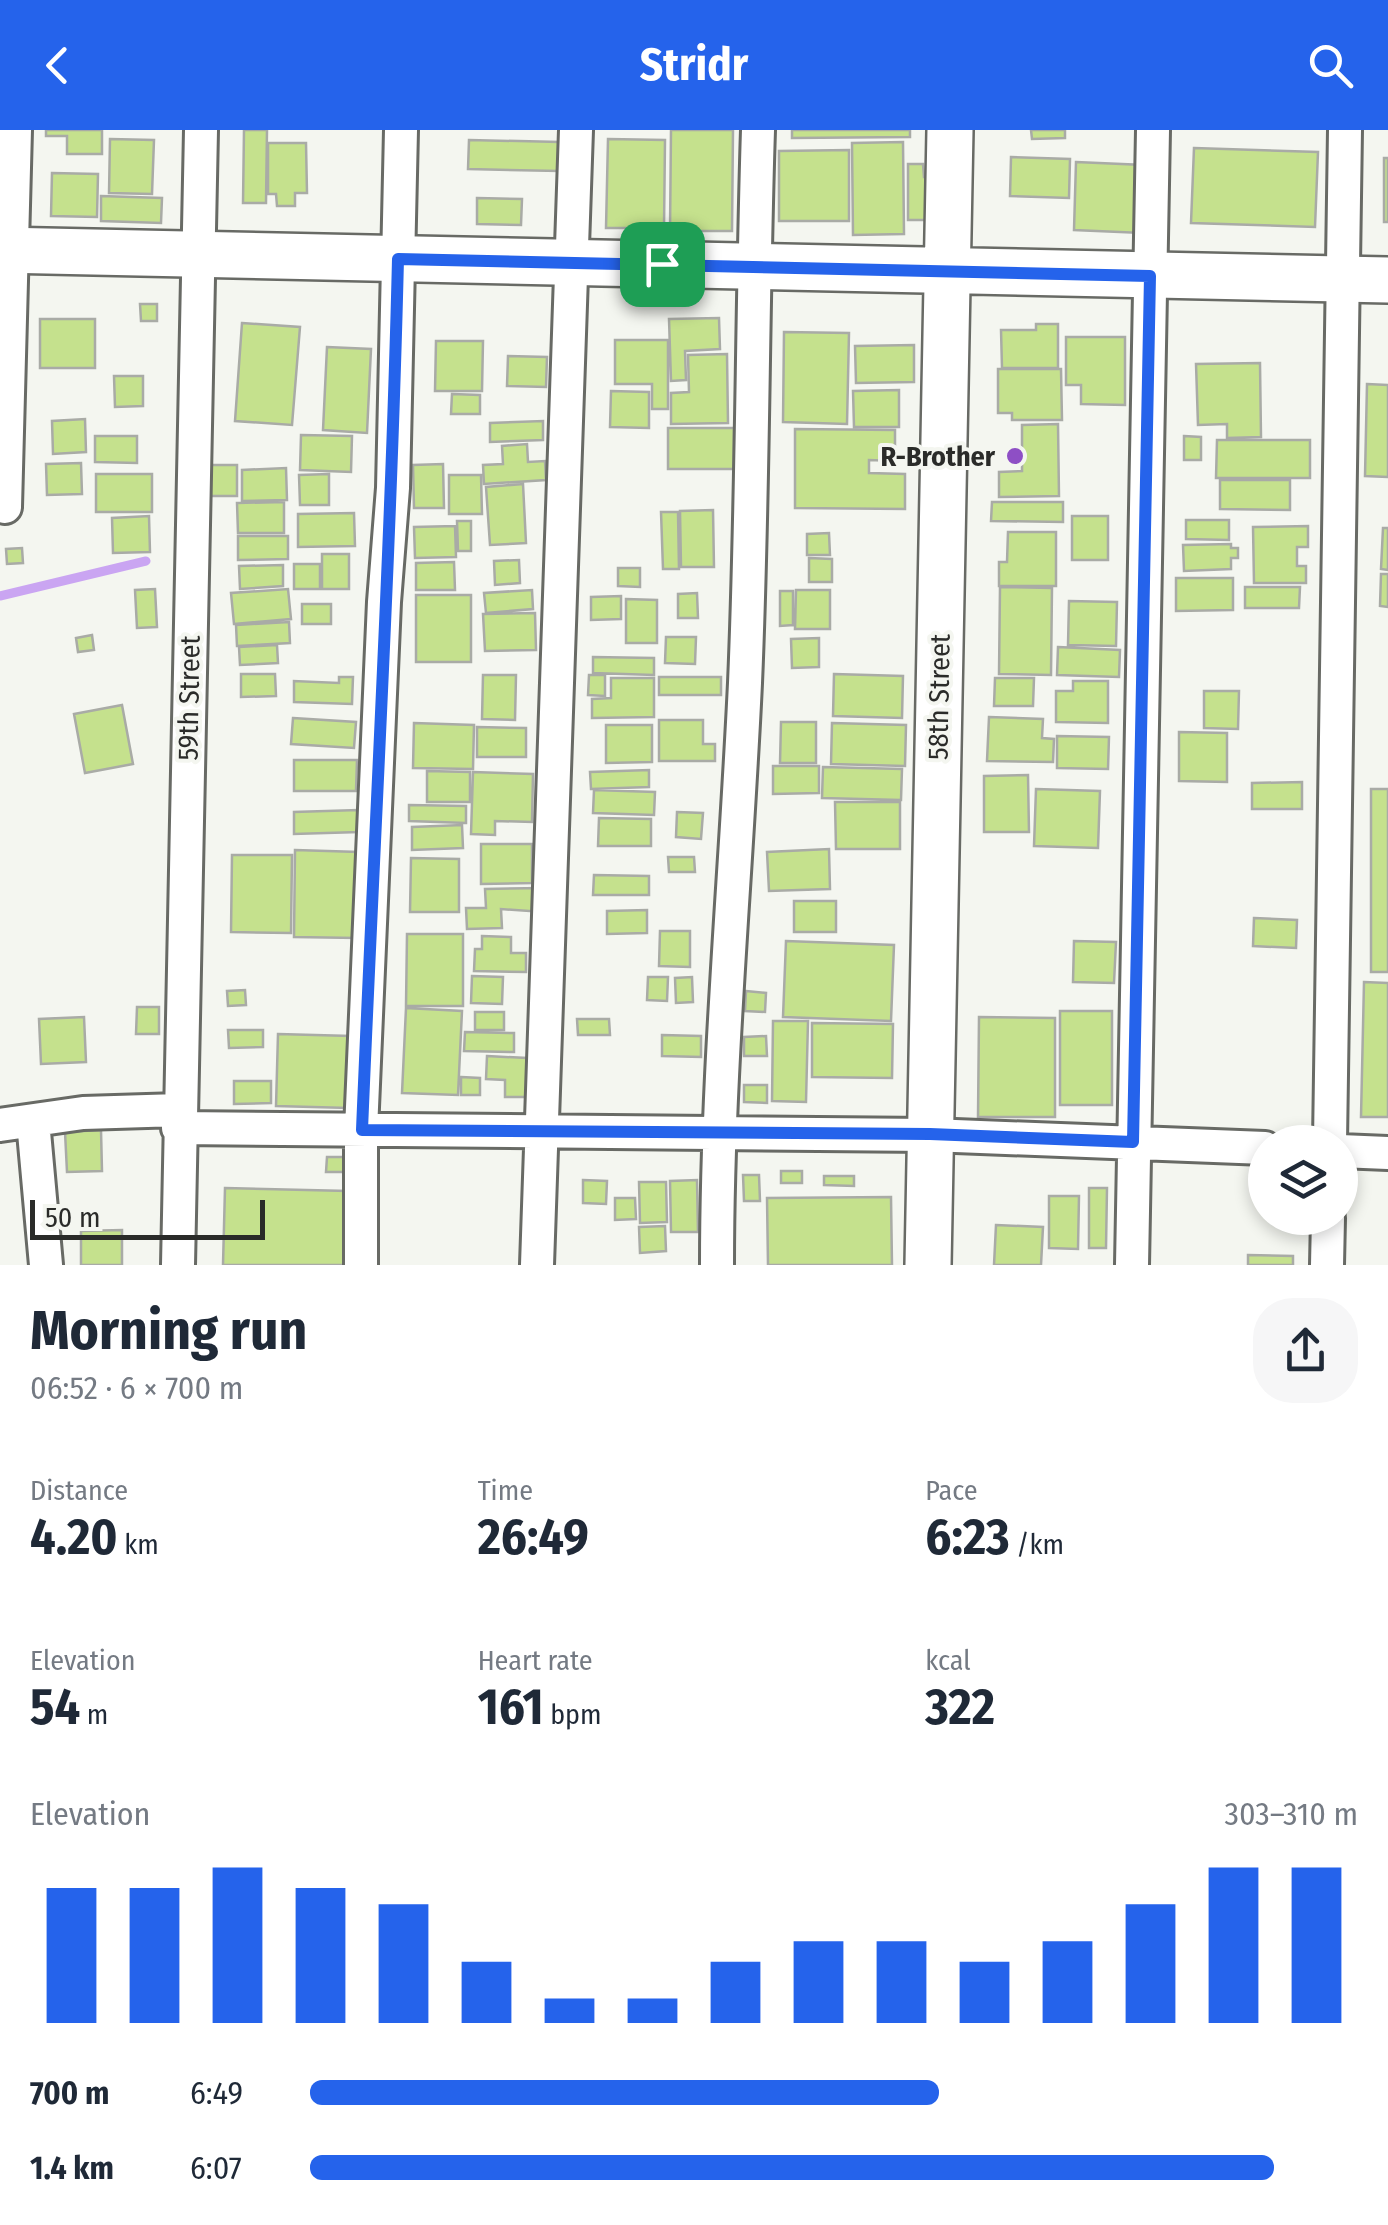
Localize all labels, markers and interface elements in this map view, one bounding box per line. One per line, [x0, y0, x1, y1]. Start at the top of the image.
icon: back [30, 38, 85, 93]
text: Stridr [640, 38, 748, 92]
icon: search [1303, 38, 1358, 93]
pin [620, 222, 705, 307]
icon: arrive [635, 237, 690, 292]
place label: R-Brother [881, 440, 996, 473]
marker: R-Brother [1004, 445, 1026, 467]
street label: 58th Street [921, 633, 957, 760]
street label: 59th Street [171, 634, 207, 761]
map controls [1248, 1125, 1358, 1235]
button: layers [1248, 1125, 1358, 1235]
scale bar [30, 1195, 265, 1240]
text: 50 m [45, 1201, 101, 1234]
text: Morning run [30, 1298, 307, 1364]
button: share [1253, 1298, 1358, 1403]
text: 06:52 · 6 × 700 m [30, 1369, 243, 1407]
text: Distance [30, 1474, 128, 1507]
text: Time [478, 1474, 533, 1507]
text: Pace [925, 1474, 978, 1507]
text: 4.20 [30, 1507, 118, 1567]
text: 26:49 [478, 1507, 589, 1567]
text: 6:23 [925, 1507, 1010, 1567]
text: km [118, 1528, 159, 1561]
text: /km [1010, 1528, 1064, 1561]
text: Elevation [30, 1644, 135, 1677]
text: Heart rate [478, 1644, 593, 1677]
text: kcal [925, 1644, 971, 1677]
text: 54 [30, 1677, 80, 1737]
text: 161 [478, 1677, 544, 1737]
text: 322 [925, 1677, 995, 1737]
text: m [80, 1698, 108, 1731]
text: bpm [544, 1698, 601, 1731]
text: Elevation [30, 1795, 150, 1833]
text: 303–310 m [1225, 1795, 1358, 1833]
text: 700 m [30, 2074, 109, 2112]
text: 6:49 [190, 2074, 243, 2112]
text: 1.4 km [30, 2149, 114, 2187]
text: 6:07 [190, 2149, 242, 2187]

